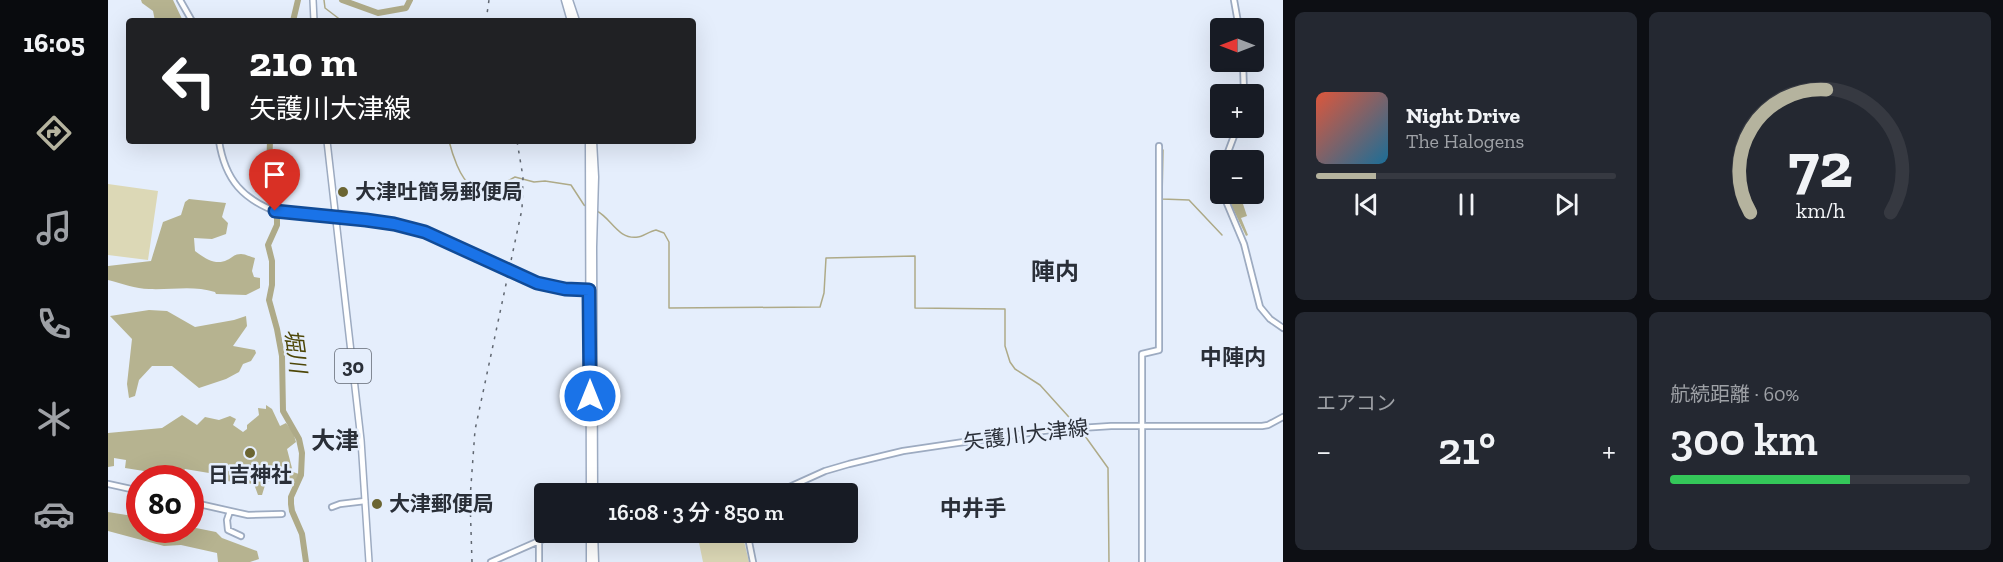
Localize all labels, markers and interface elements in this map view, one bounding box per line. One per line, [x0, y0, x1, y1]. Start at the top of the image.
north arrow [1210, 18, 1264, 72]
map controls [1210, 18, 1264, 204]
text: 16:05 [23, 27, 85, 59]
text: 210 m [249, 36, 357, 87]
icon: left [150, 42, 228, 120]
button: + [1210, 84, 1264, 138]
text: 矢護川大津線 [249, 93, 411, 125]
text: Night Drive [1406, 102, 1520, 129]
icon: directions [33, 112, 75, 154]
text: 72 [1788, 128, 1852, 203]
text: The Halogens [1406, 129, 1524, 153]
pin [249, 149, 300, 211]
button: − [1210, 150, 1264, 204]
icon: arrive [258, 158, 291, 191]
place label: 大津吐簡易郵便局 [355, 179, 523, 204]
marker: 大津吐簡易郵便局 [336, 185, 350, 199]
icon: previous [1350, 188, 1383, 221]
icon: pause [1450, 188, 1483, 221]
icon: next [1550, 188, 1583, 221]
text: km/h [1796, 199, 1844, 224]
icon: music [33, 207, 75, 249]
district label: 陣内 [1031, 257, 1079, 286]
icon: phone [33, 303, 75, 345]
water label: 堀川 [279, 327, 312, 377]
district label: 中陣内 [1200, 344, 1266, 371]
road number: 30 [335, 349, 371, 383]
position arrow [558, 364, 622, 428]
text: 航続距離 · 60% [1670, 382, 1799, 406]
text: エアコン [1316, 391, 1396, 415]
icon: climate [33, 398, 75, 440]
text: 300 km [1670, 413, 1818, 467]
street label: 矢護川大津線 [962, 414, 1090, 455]
text: 21° [1438, 422, 1496, 476]
district label: 大津 [311, 426, 359, 455]
text: − [1316, 431, 1331, 470]
text: + [1602, 431, 1616, 470]
marker: 日吉神社 [243, 446, 257, 460]
place label: 日吉神社 [208, 462, 292, 487]
speed limit sign: 80 [126, 465, 204, 543]
place label: 大津郵便局 [389, 491, 494, 516]
icon: car [33, 493, 75, 535]
district label: 中井手 [940, 495, 1006, 522]
marker: 大津郵便局 [370, 497, 384, 511]
text: 16:08 · 3 分 · 850 m [608, 499, 784, 526]

